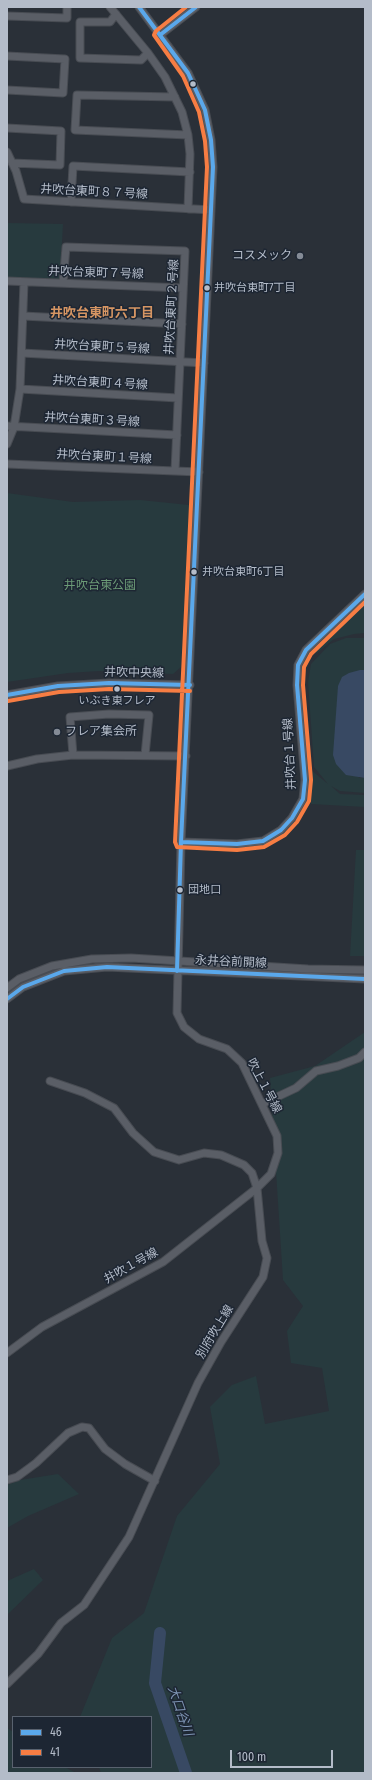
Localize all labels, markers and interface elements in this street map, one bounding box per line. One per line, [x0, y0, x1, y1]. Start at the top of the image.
unlabelled marker [188, 79, 198, 89]
street label: 井吹台東町８７号線 [40, 182, 148, 202]
place label: コスメック [232, 249, 292, 263]
marker: コスメック [295, 251, 305, 261]
street label: 井吹台東町２号線 [162, 259, 182, 355]
street label: 井吹台東町７号線 [48, 264, 144, 282]
place label: 井吹台東町7丁目 [214, 281, 295, 295]
marker: 井吹台東町7丁目 [202, 283, 212, 293]
district label: 井吹台東町六丁目 [50, 305, 154, 321]
street label: 井吹台東町５号線 [54, 337, 150, 357]
street label: 井吹台東町４号線 [52, 373, 148, 393]
street label: 井吹台東町３号線 [44, 410, 140, 430]
street label: 井吹台東町１号線 [56, 447, 152, 467]
place label: 井吹台東町6丁目 [202, 565, 284, 579]
marker: 井吹台東町6丁目 [189, 567, 199, 577]
park label: 井吹台東公園 [64, 579, 136, 593]
street label: 井吹中央線 [104, 665, 164, 681]
marker: いぶき東フレア [112, 684, 122, 694]
place label: いぶき東フレア [79, 694, 155, 708]
street label: 井吹台１号線 [281, 718, 299, 790]
place label: フレア集会所 [65, 725, 137, 739]
marker: フレア集会所 [52, 727, 62, 737]
place label: 団地口 [188, 883, 221, 897]
marker: 団地口 [175, 885, 185, 895]
street label: 永井谷前開線 [195, 953, 267, 971]
street label: 吹上１号線 [244, 1056, 284, 1116]
street label: 井吹１号線 [101, 1245, 161, 1287]
street label: 別府吹上線 [193, 1303, 237, 1361]
water label: 大口谷川 [164, 1684, 196, 1738]
legend [12, 1716, 152, 1768]
text: 46 [50, 1725, 62, 1739]
scale bar [232, 1742, 335, 1768]
text: 41 [50, 1745, 60, 1759]
text: 100 m [237, 1750, 266, 1764]

